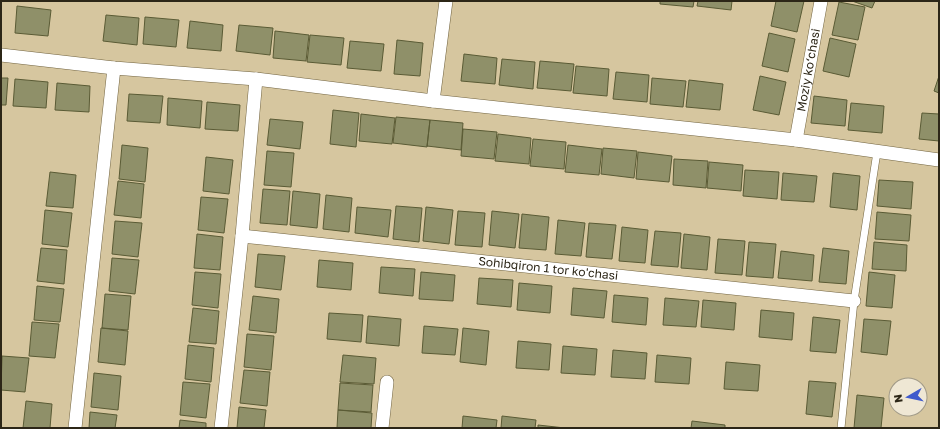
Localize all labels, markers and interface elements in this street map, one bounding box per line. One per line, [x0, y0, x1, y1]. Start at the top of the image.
street label: Moziy ko‘chasi [793, 27, 823, 113]
street label: Sohibqiron 1 tor ko'chasi [478, 253, 619, 283]
north arrow [888, 377, 928, 417]
text: N [891, 393, 905, 404]

